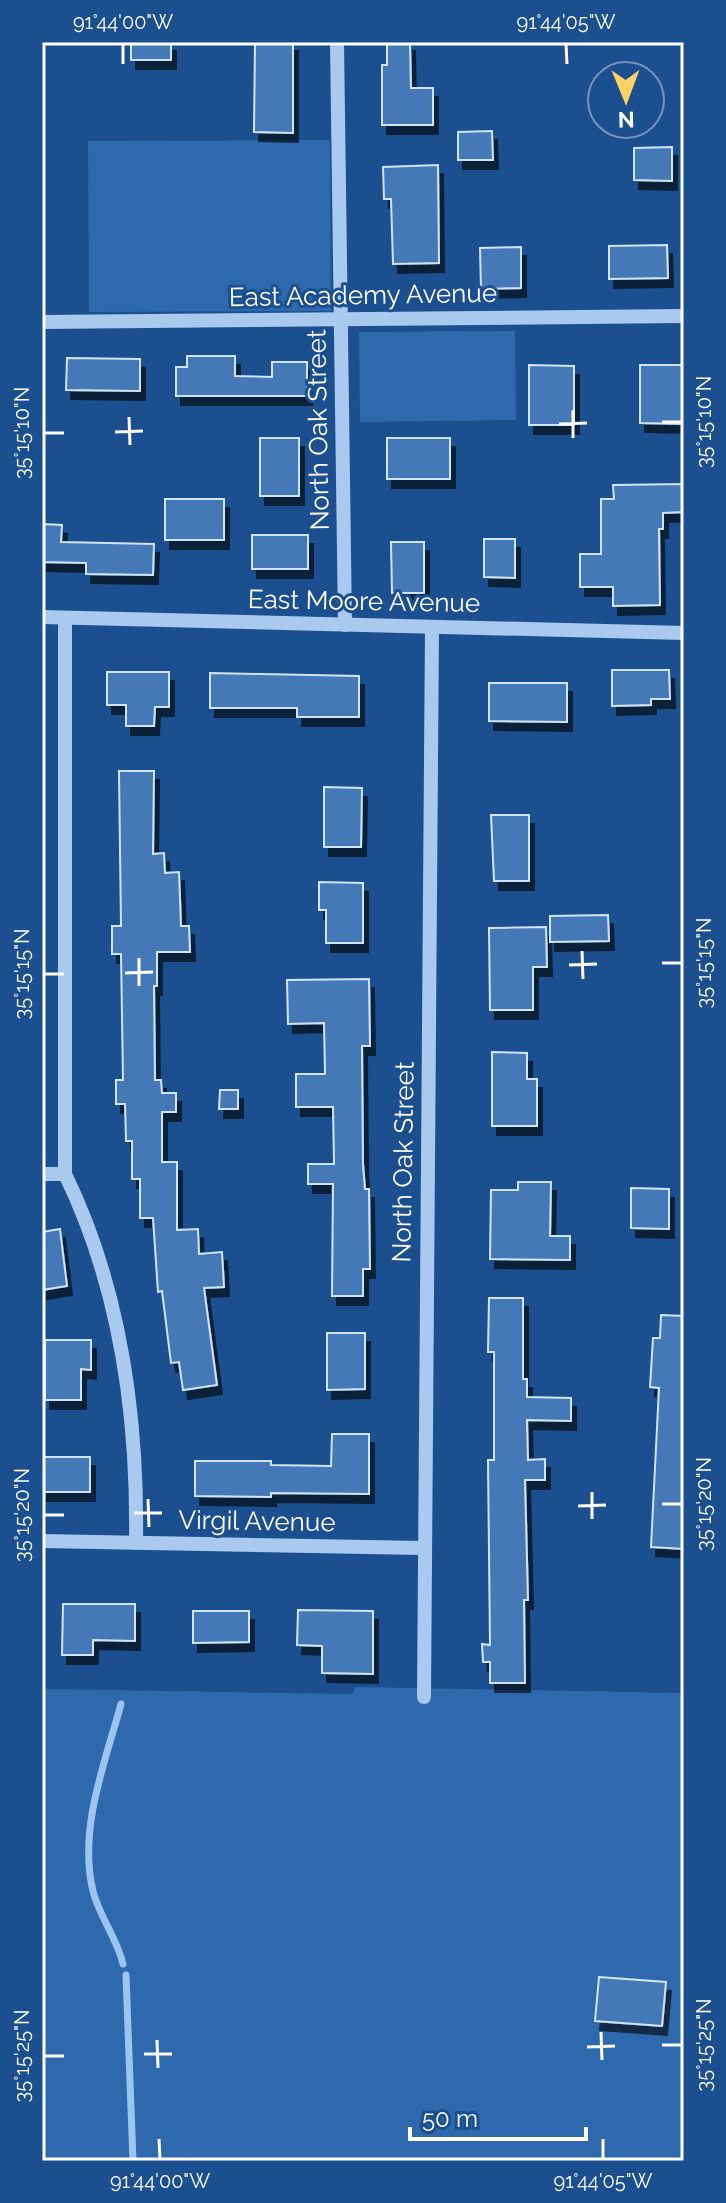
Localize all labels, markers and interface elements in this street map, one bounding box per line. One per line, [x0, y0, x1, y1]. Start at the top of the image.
text: 91°44'00"W [73, 10, 173, 34]
text: 91°44'05"W [517, 10, 616, 34]
north arrow [586, 60, 666, 140]
text: N [618, 107, 635, 133]
street label: East Academy Avenue [229, 278, 497, 312]
street label: North Oak Street [301, 329, 335, 531]
text: 35°15'10"N [692, 376, 716, 468]
text: 35°15'10"N [10, 387, 34, 479]
street label: East Moore Avenue [248, 584, 480, 618]
text: 35°15'15"N [692, 918, 716, 1008]
text: 35°15'15"N [10, 929, 34, 1019]
street label: North Oak Street [386, 1061, 420, 1263]
text: 35°15'20"N [692, 1457, 716, 1551]
text: 35°15'20"N [10, 1468, 34, 1562]
street label: Virgil Avenue [178, 1505, 336, 1537]
text: 35°15'25"N [692, 1999, 716, 2091]
text: 35°15'25"N [10, 2010, 34, 2102]
scale bar [410, 2091, 586, 2141]
text: 50 m [422, 2104, 478, 2133]
text: 91°44'00"W [110, 2169, 210, 2193]
text: 91°44'05"W [554, 2169, 653, 2193]

